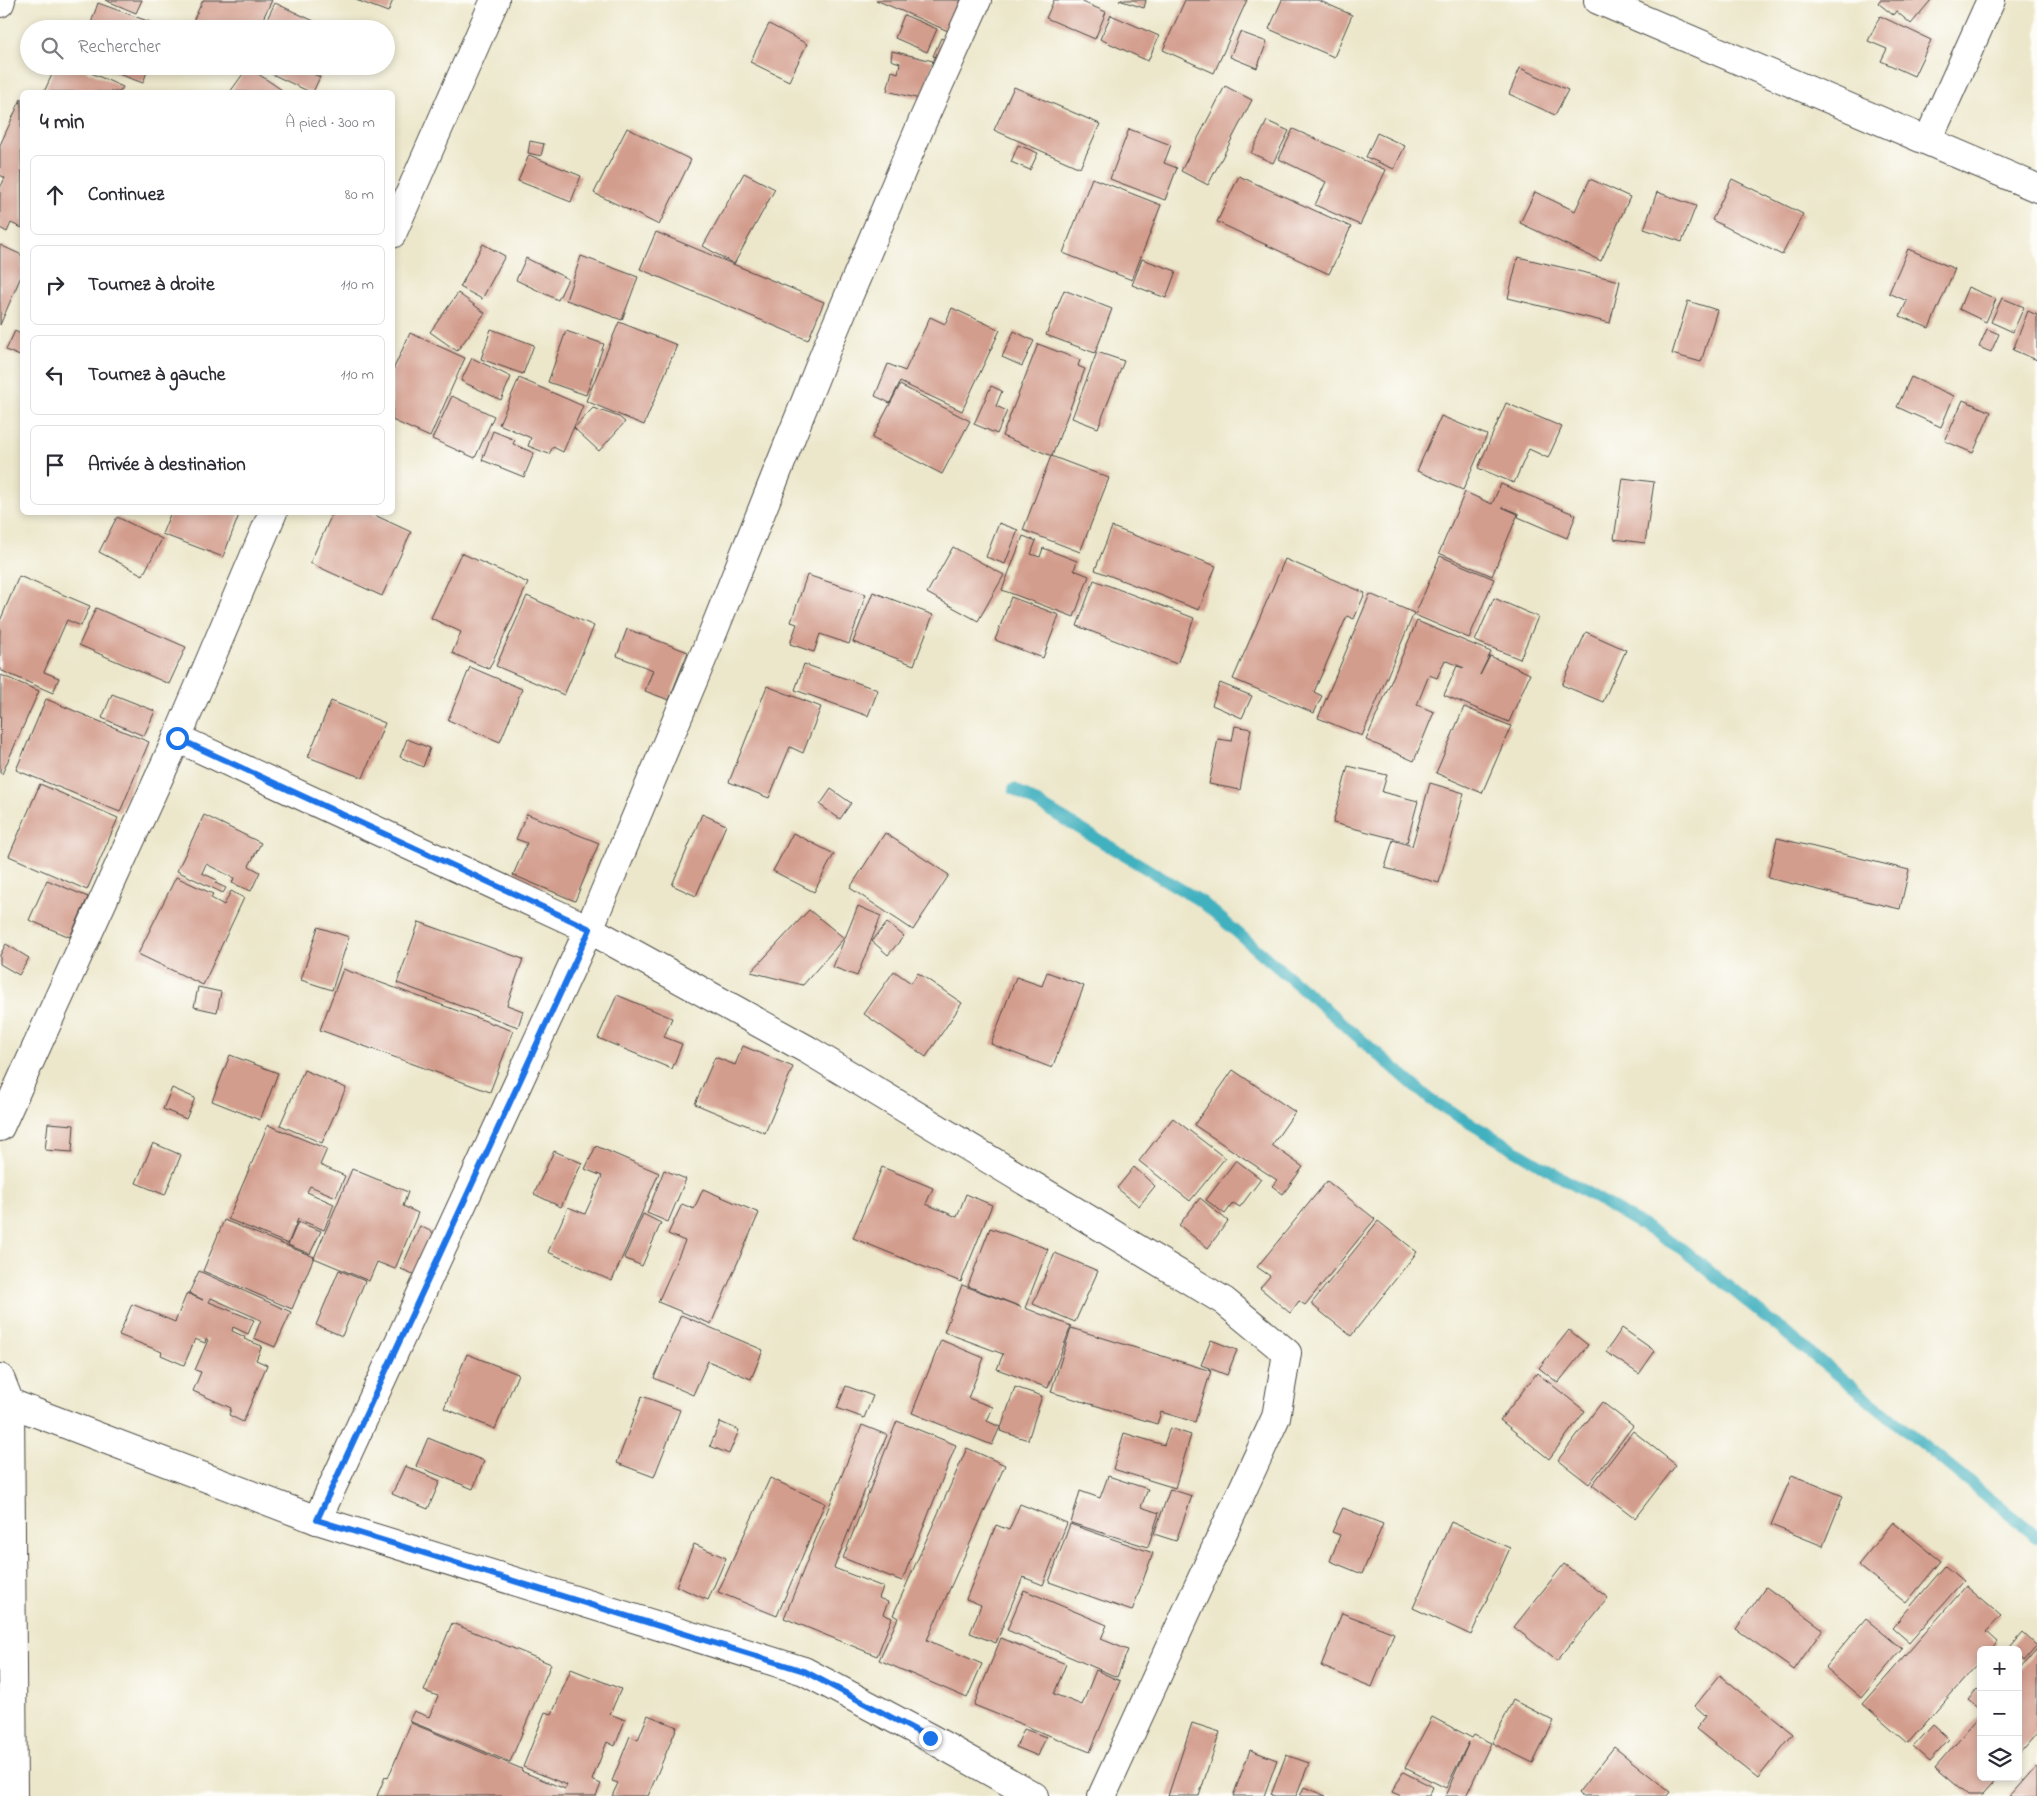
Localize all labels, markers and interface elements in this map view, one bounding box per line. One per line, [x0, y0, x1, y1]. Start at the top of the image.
search box [20, 20, 395, 75]
icon: search [38, 34, 66, 62]
text: Rechercher [78, 34, 161, 61]
text: 4 min [40, 108, 84, 138]
text: À pied · 300 m [285, 111, 375, 135]
icon: ahead [41, 181, 69, 209]
text: Continuez [88, 182, 164, 209]
text: 80 m [345, 183, 374, 207]
icon: right [41, 271, 69, 299]
text: Tournez à droite [88, 272, 214, 299]
text: 110 m [340, 273, 374, 297]
icon: left [41, 361, 69, 389]
text: Tournez à gauche [88, 362, 225, 389]
text: 110 m [340, 363, 374, 387]
icon: arrive [41, 451, 69, 479]
text: Arrivée à destination [88, 452, 246, 479]
route start [166, 727, 189, 750]
map controls [1977, 1646, 2022, 1781]
button: + [1977, 1646, 2022, 1691]
button: − [1977, 1691, 2022, 1736]
route end [919, 1727, 942, 1750]
button: layers [1977, 1736, 2022, 1781]

